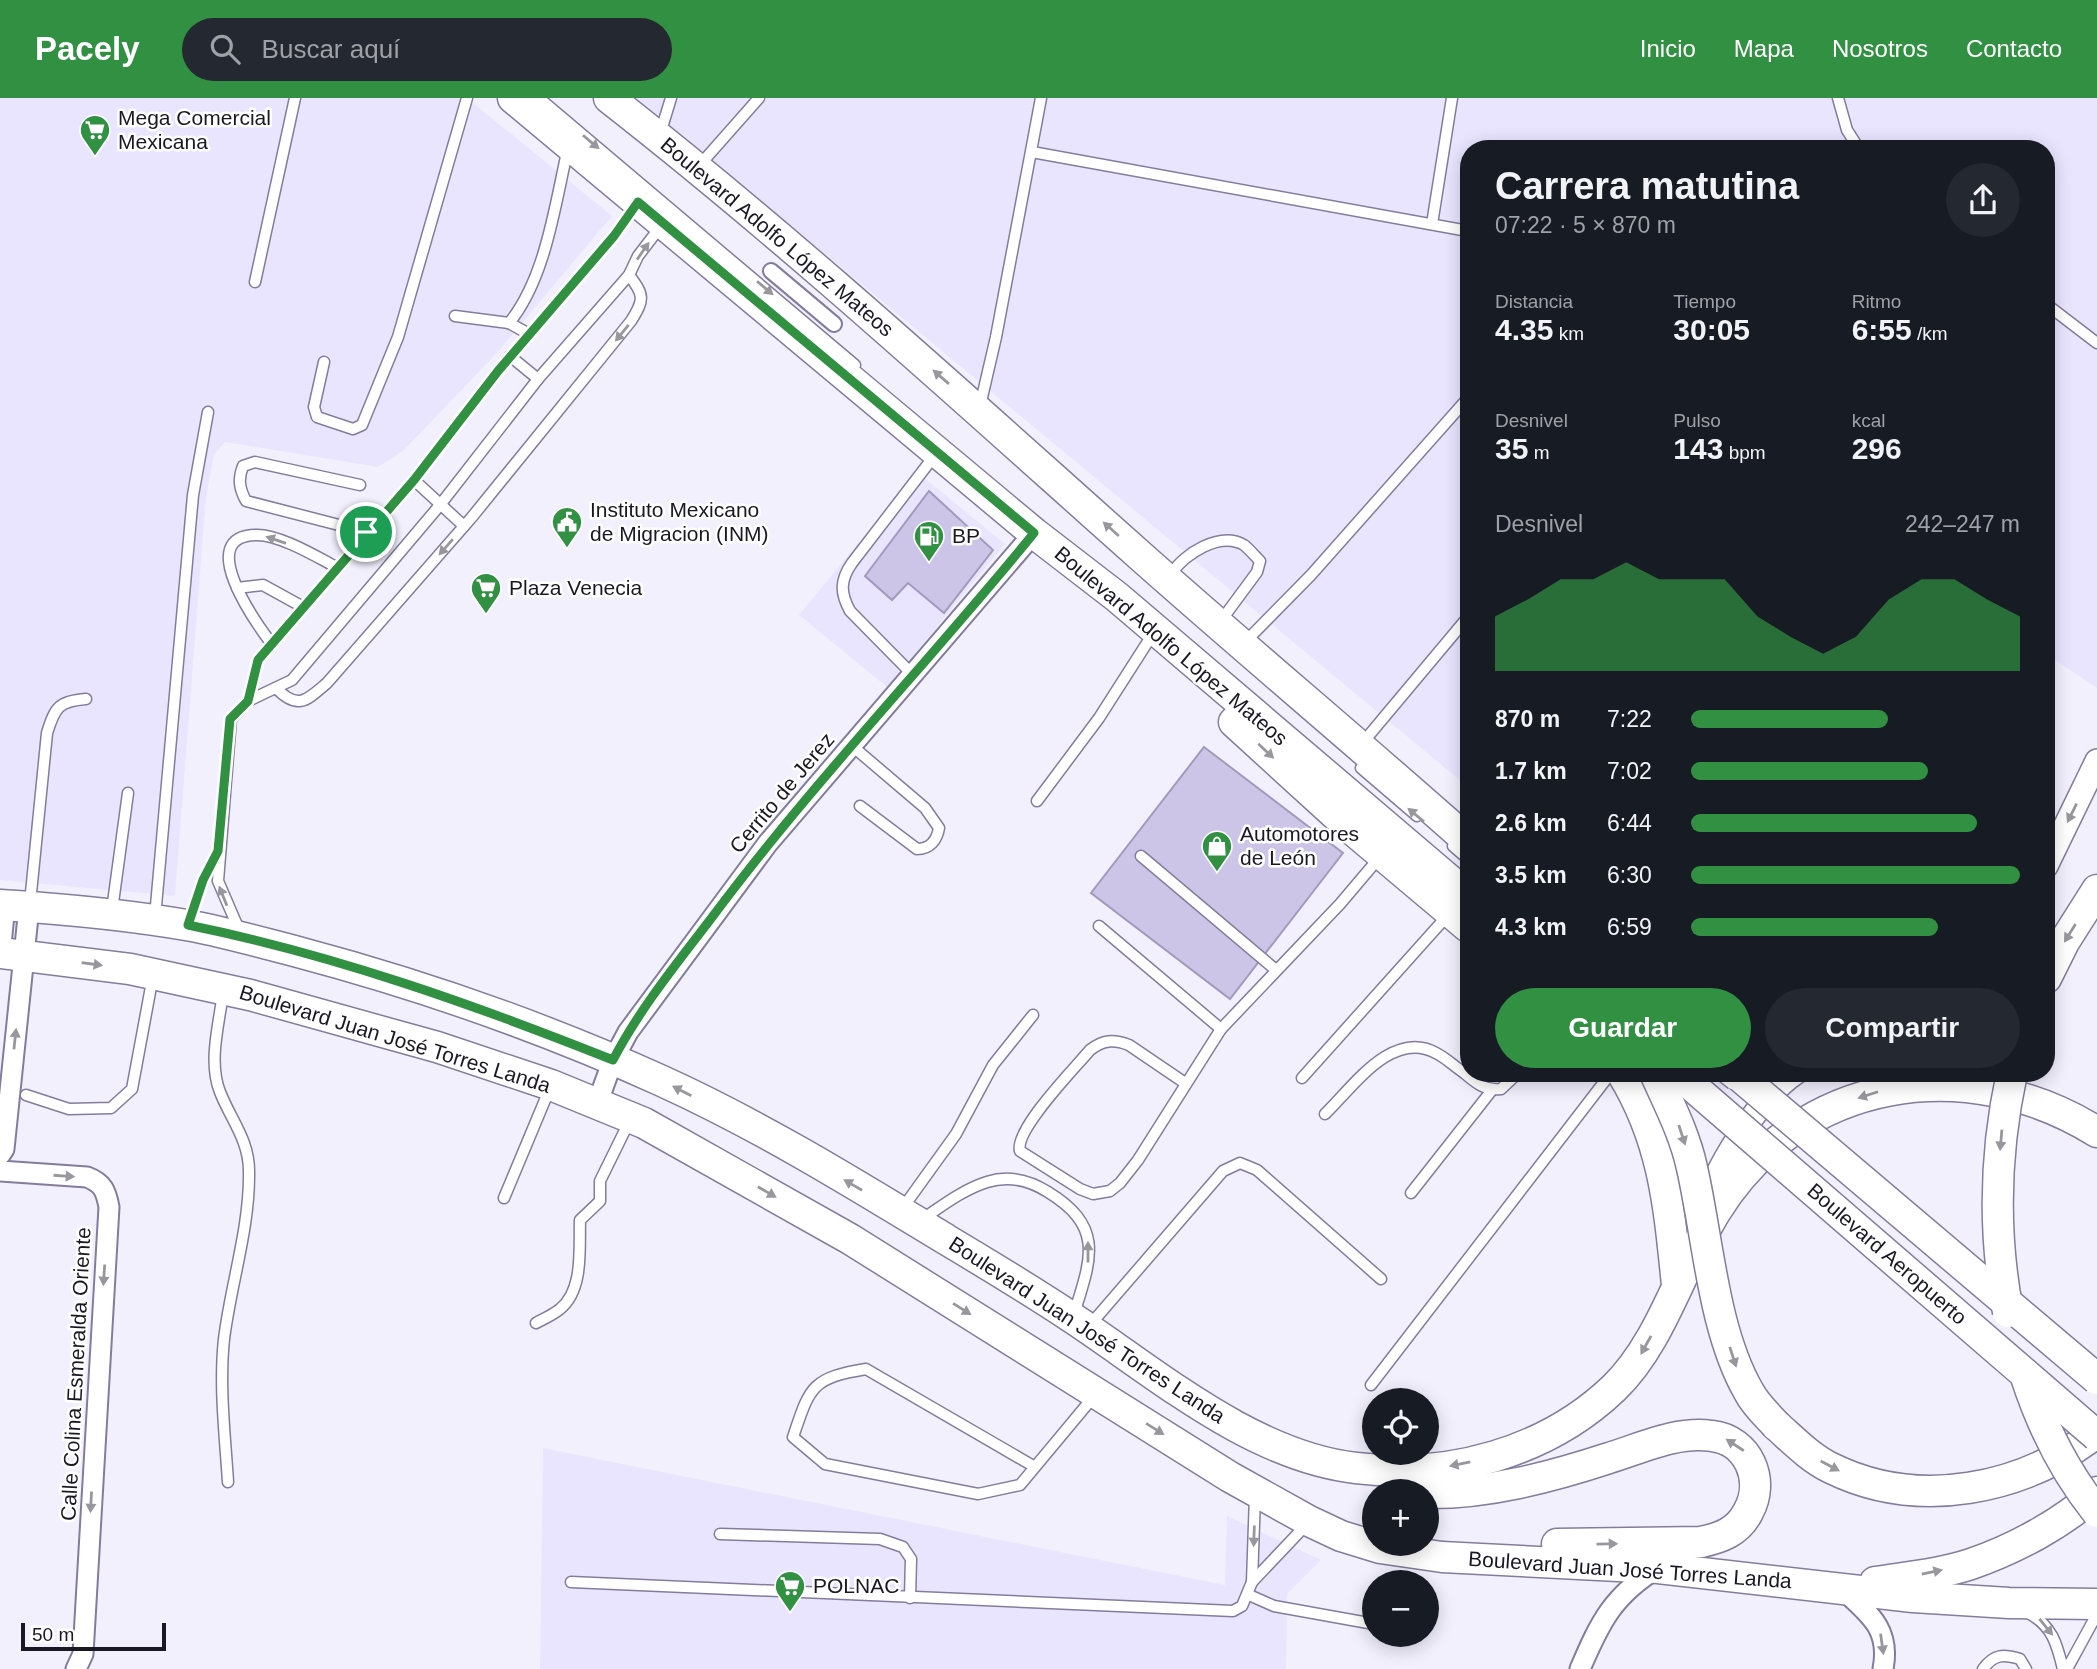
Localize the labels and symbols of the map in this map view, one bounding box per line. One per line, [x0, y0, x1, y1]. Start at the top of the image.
place label: Mega Comercial Mexicana [118, 106, 271, 153]
supermarket icon: Mega Comercial Mexicana [78, 113, 112, 157]
street label: Boulevard Adolfo López Mateos [656, 132, 898, 341]
one-way arrow [583, 134, 600, 149]
one-way arrow [636, 242, 650, 260]
one-way arrow [757, 280, 774, 295]
one-way arrow [614, 323, 629, 341]
one-way arrow [932, 369, 950, 385]
place label: Instituto Mexicano de Migracion (INM) [590, 498, 769, 545]
pin [336, 502, 396, 562]
public building icon: Instituto Mexicano de Migracion (INM) [550, 505, 584, 549]
fuel station icon: BP [912, 519, 946, 563]
one-way arrow [1102, 522, 1119, 537]
place label: BP [952, 524, 980, 547]
one-way arrow [265, 534, 286, 545]
one-way arrow [439, 538, 454, 555]
street label: Boulevard Adolfo López Mateos [1050, 541, 1292, 750]
supermarket icon: Plaza Venecia [469, 571, 503, 615]
place label: Plaza Venecia [509, 576, 642, 599]
street label: Cerrito de Jerez [725, 728, 838, 857]
one-way arrow [1257, 743, 1275, 759]
one-way arrow [2066, 803, 2077, 823]
one-way arrow [1408, 808, 1425, 823]
place label: Automotores de León [1240, 822, 1359, 869]
shop icon: Automotores de León [1200, 829, 1234, 873]
one-way arrow [218, 885, 229, 906]
one-way arrow [2063, 923, 2076, 943]
one-way arrow [81, 958, 103, 969]
street label: Boulevard Juan José Torres Landa [237, 980, 554, 1097]
one-way arrow [10, 1028, 21, 1050]
one-way arrow [672, 1085, 692, 1096]
one-way arrow [1857, 1090, 1878, 1100]
one-way arrow [1677, 1125, 1688, 1146]
one-way arrow [1995, 1129, 2006, 1151]
one-way arrow [53, 1170, 75, 1181]
street label: Boulevard Aeropuerto [1803, 1178, 1972, 1329]
one-way arrow [843, 1179, 862, 1191]
one-way arrow [757, 1186, 776, 1198]
street label: Calle Colina Esmeralda Oriente [56, 1227, 95, 1521]
street label: Boulevard Juan José Torres Landa [945, 1232, 1230, 1428]
one-way arrow [1082, 1241, 1094, 1263]
one-way arrow [98, 1264, 109, 1286]
one-way arrow [952, 1302, 971, 1315]
one-way arrow [1640, 1336, 1652, 1355]
one-way arrow [1728, 1346, 1739, 1367]
one-way arrow [1145, 1423, 1164, 1436]
one-way arrow [1725, 1439, 1745, 1452]
one-way arrow [1449, 1459, 1471, 1470]
one-way arrow [1821, 1460, 1841, 1472]
one-way arrow [86, 1491, 97, 1513]
one-way arrow [1248, 1526, 1259, 1548]
one-way arrow [1596, 1538, 1618, 1550]
street label: Boulevard Juan José Torres Landa [1468, 1547, 1793, 1592]
one-way arrow [1921, 1567, 1943, 1578]
supermarket icon: POLNAC [773, 1569, 807, 1613]
place label: POLNAC [813, 1574, 899, 1597]
one-way arrow [2038, 1618, 2053, 1636]
scale bar [21, 1620, 166, 1652]
one-way arrow [1877, 1633, 1888, 1655]

